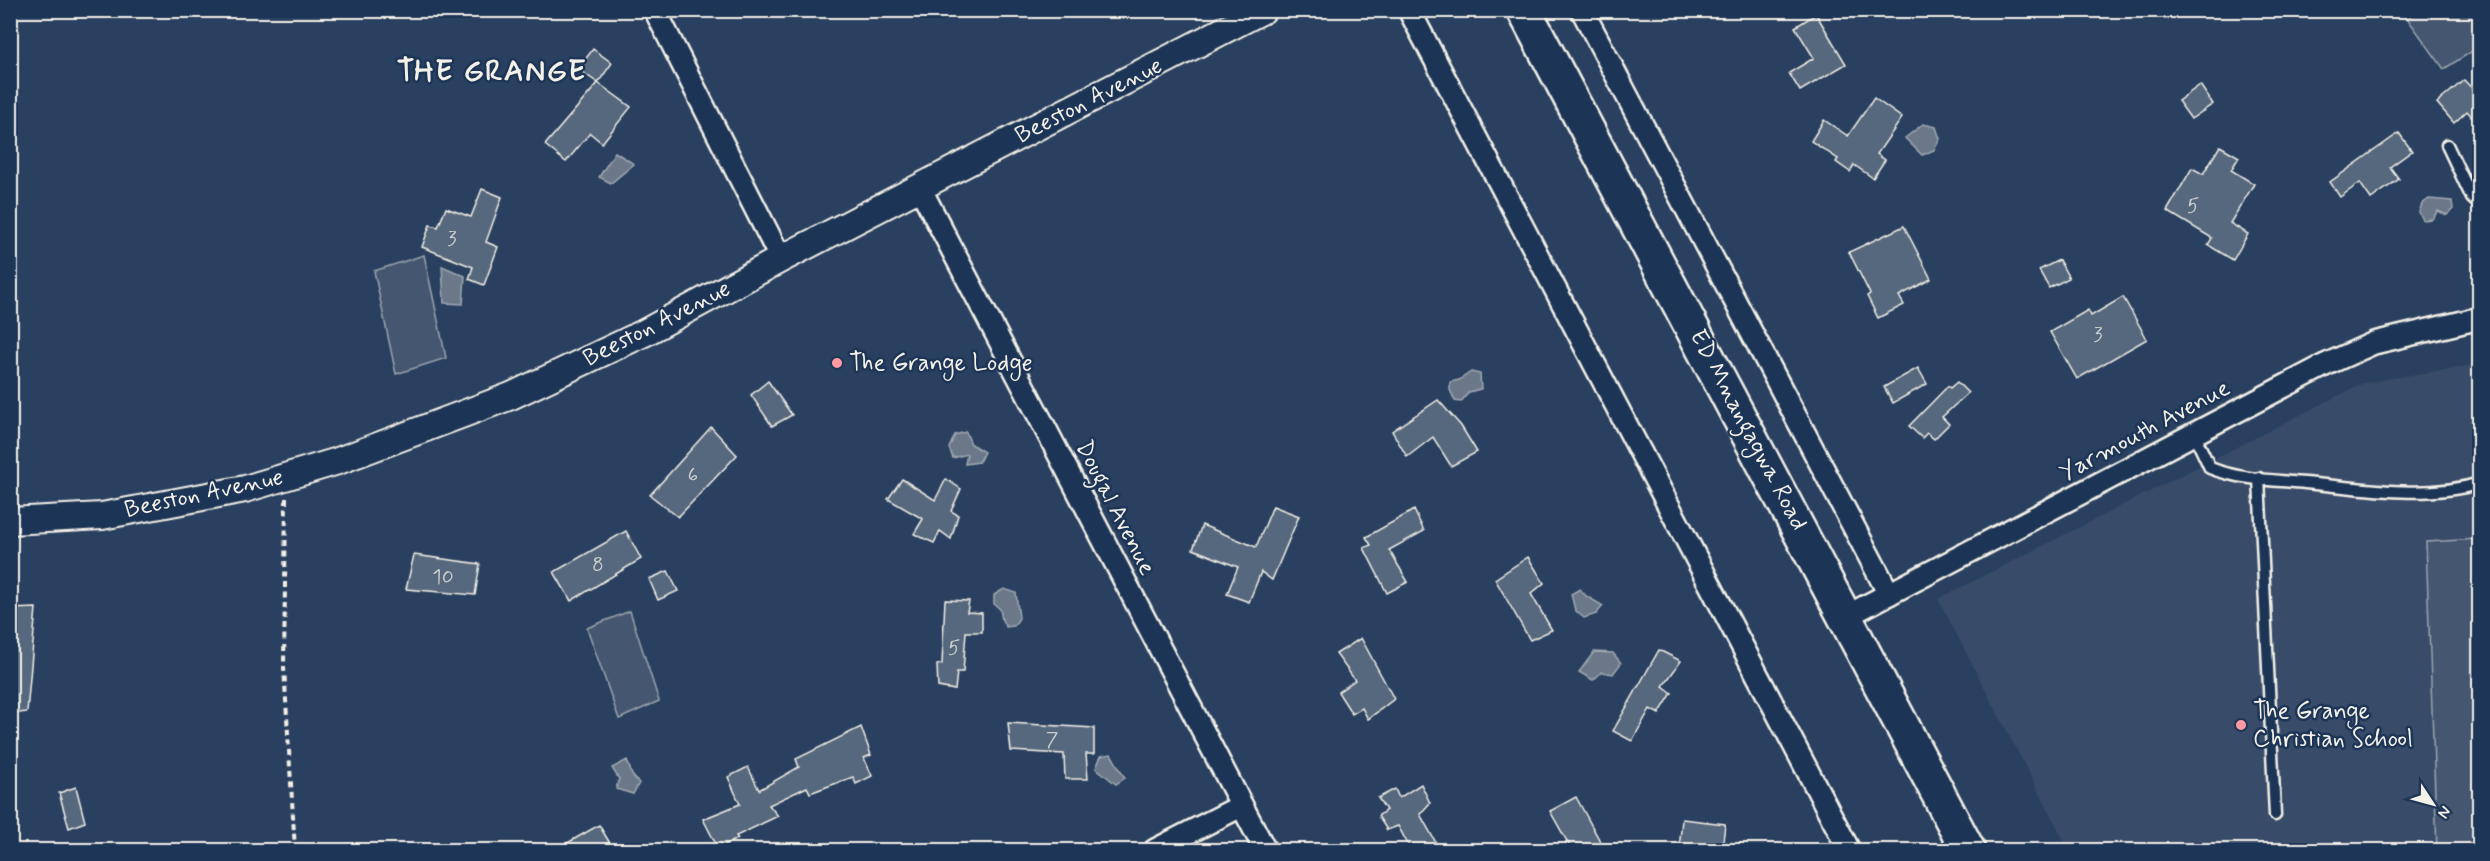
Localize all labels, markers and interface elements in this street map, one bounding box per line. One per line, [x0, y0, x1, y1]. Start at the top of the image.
street label: Beeston Avenue [1010, 51, 1168, 151]
district label: THE GRANGE [397, 52, 587, 91]
house number: 5 [2187, 192, 2199, 220]
house number: 3 [447, 225, 457, 253]
street label: Beeston Avenue [578, 274, 736, 374]
house number: 3 [2093, 321, 2103, 349]
street label: ED Mnangagwa Road [1679, 324, 1814, 537]
place label: The Grange Lodge [849, 348, 1033, 381]
marker: The Grange Lodge [830, 356, 844, 370]
street label: Yarmouth Avenue [2054, 373, 2236, 489]
street label: Dougal Avenue [1065, 435, 1162, 582]
house number: 6 [688, 461, 698, 489]
street label: Beeston Avenue [122, 462, 286, 526]
house number: 8 [592, 551, 604, 579]
house number: 10 [432, 563, 454, 591]
house number: 5 [948, 634, 960, 662]
place label: The Grange Christian School [2253, 696, 2413, 755]
marker: The Grange Christian School [2234, 718, 2248, 732]
house number: 7 [1046, 726, 1059, 754]
north arrow [2403, 774, 2463, 834]
text: N [2432, 801, 2456, 822]

